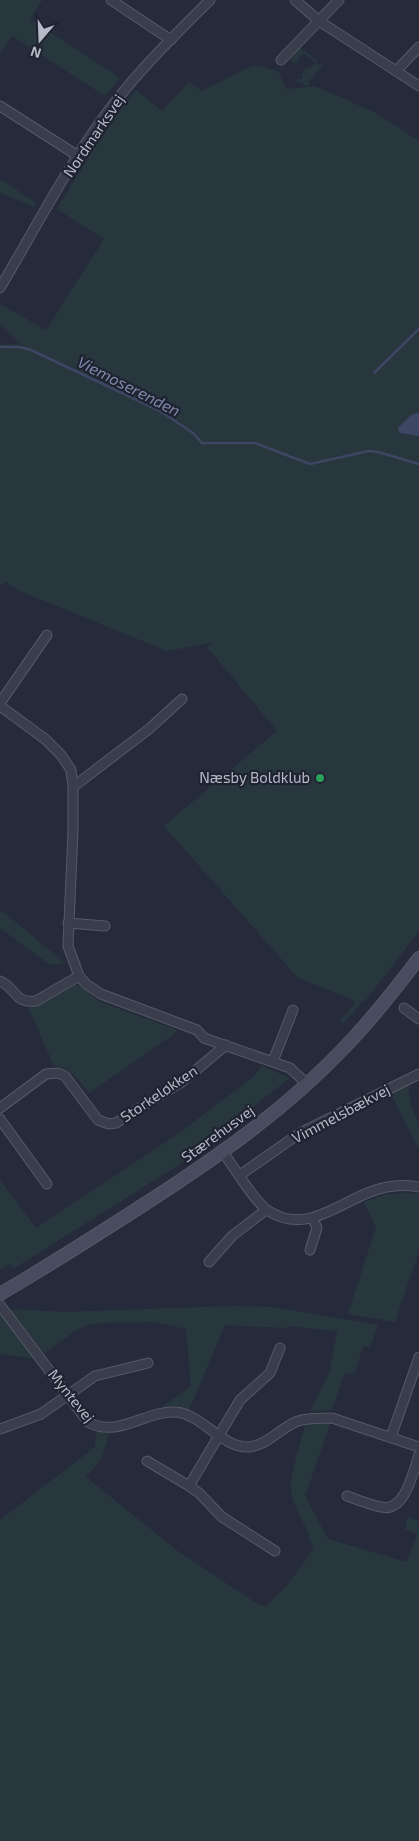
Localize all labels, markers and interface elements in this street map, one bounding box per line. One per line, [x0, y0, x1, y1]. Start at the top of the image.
north arrow [15, 15, 65, 65]
text: N [28, 43, 43, 62]
street label: Nordmarksvej [59, 91, 128, 181]
water label: Viemoserenden [75, 351, 184, 420]
place label: Næsby Boldklub [199, 768, 310, 786]
marker: Næsby Boldklub [314, 772, 326, 784]
street label: Storkeløkken [117, 1061, 200, 1125]
street label: Vimmelsbækvej [289, 1080, 393, 1147]
street label: Stærehusvej [178, 1101, 258, 1166]
street label: Myntevej [44, 1365, 99, 1426]

